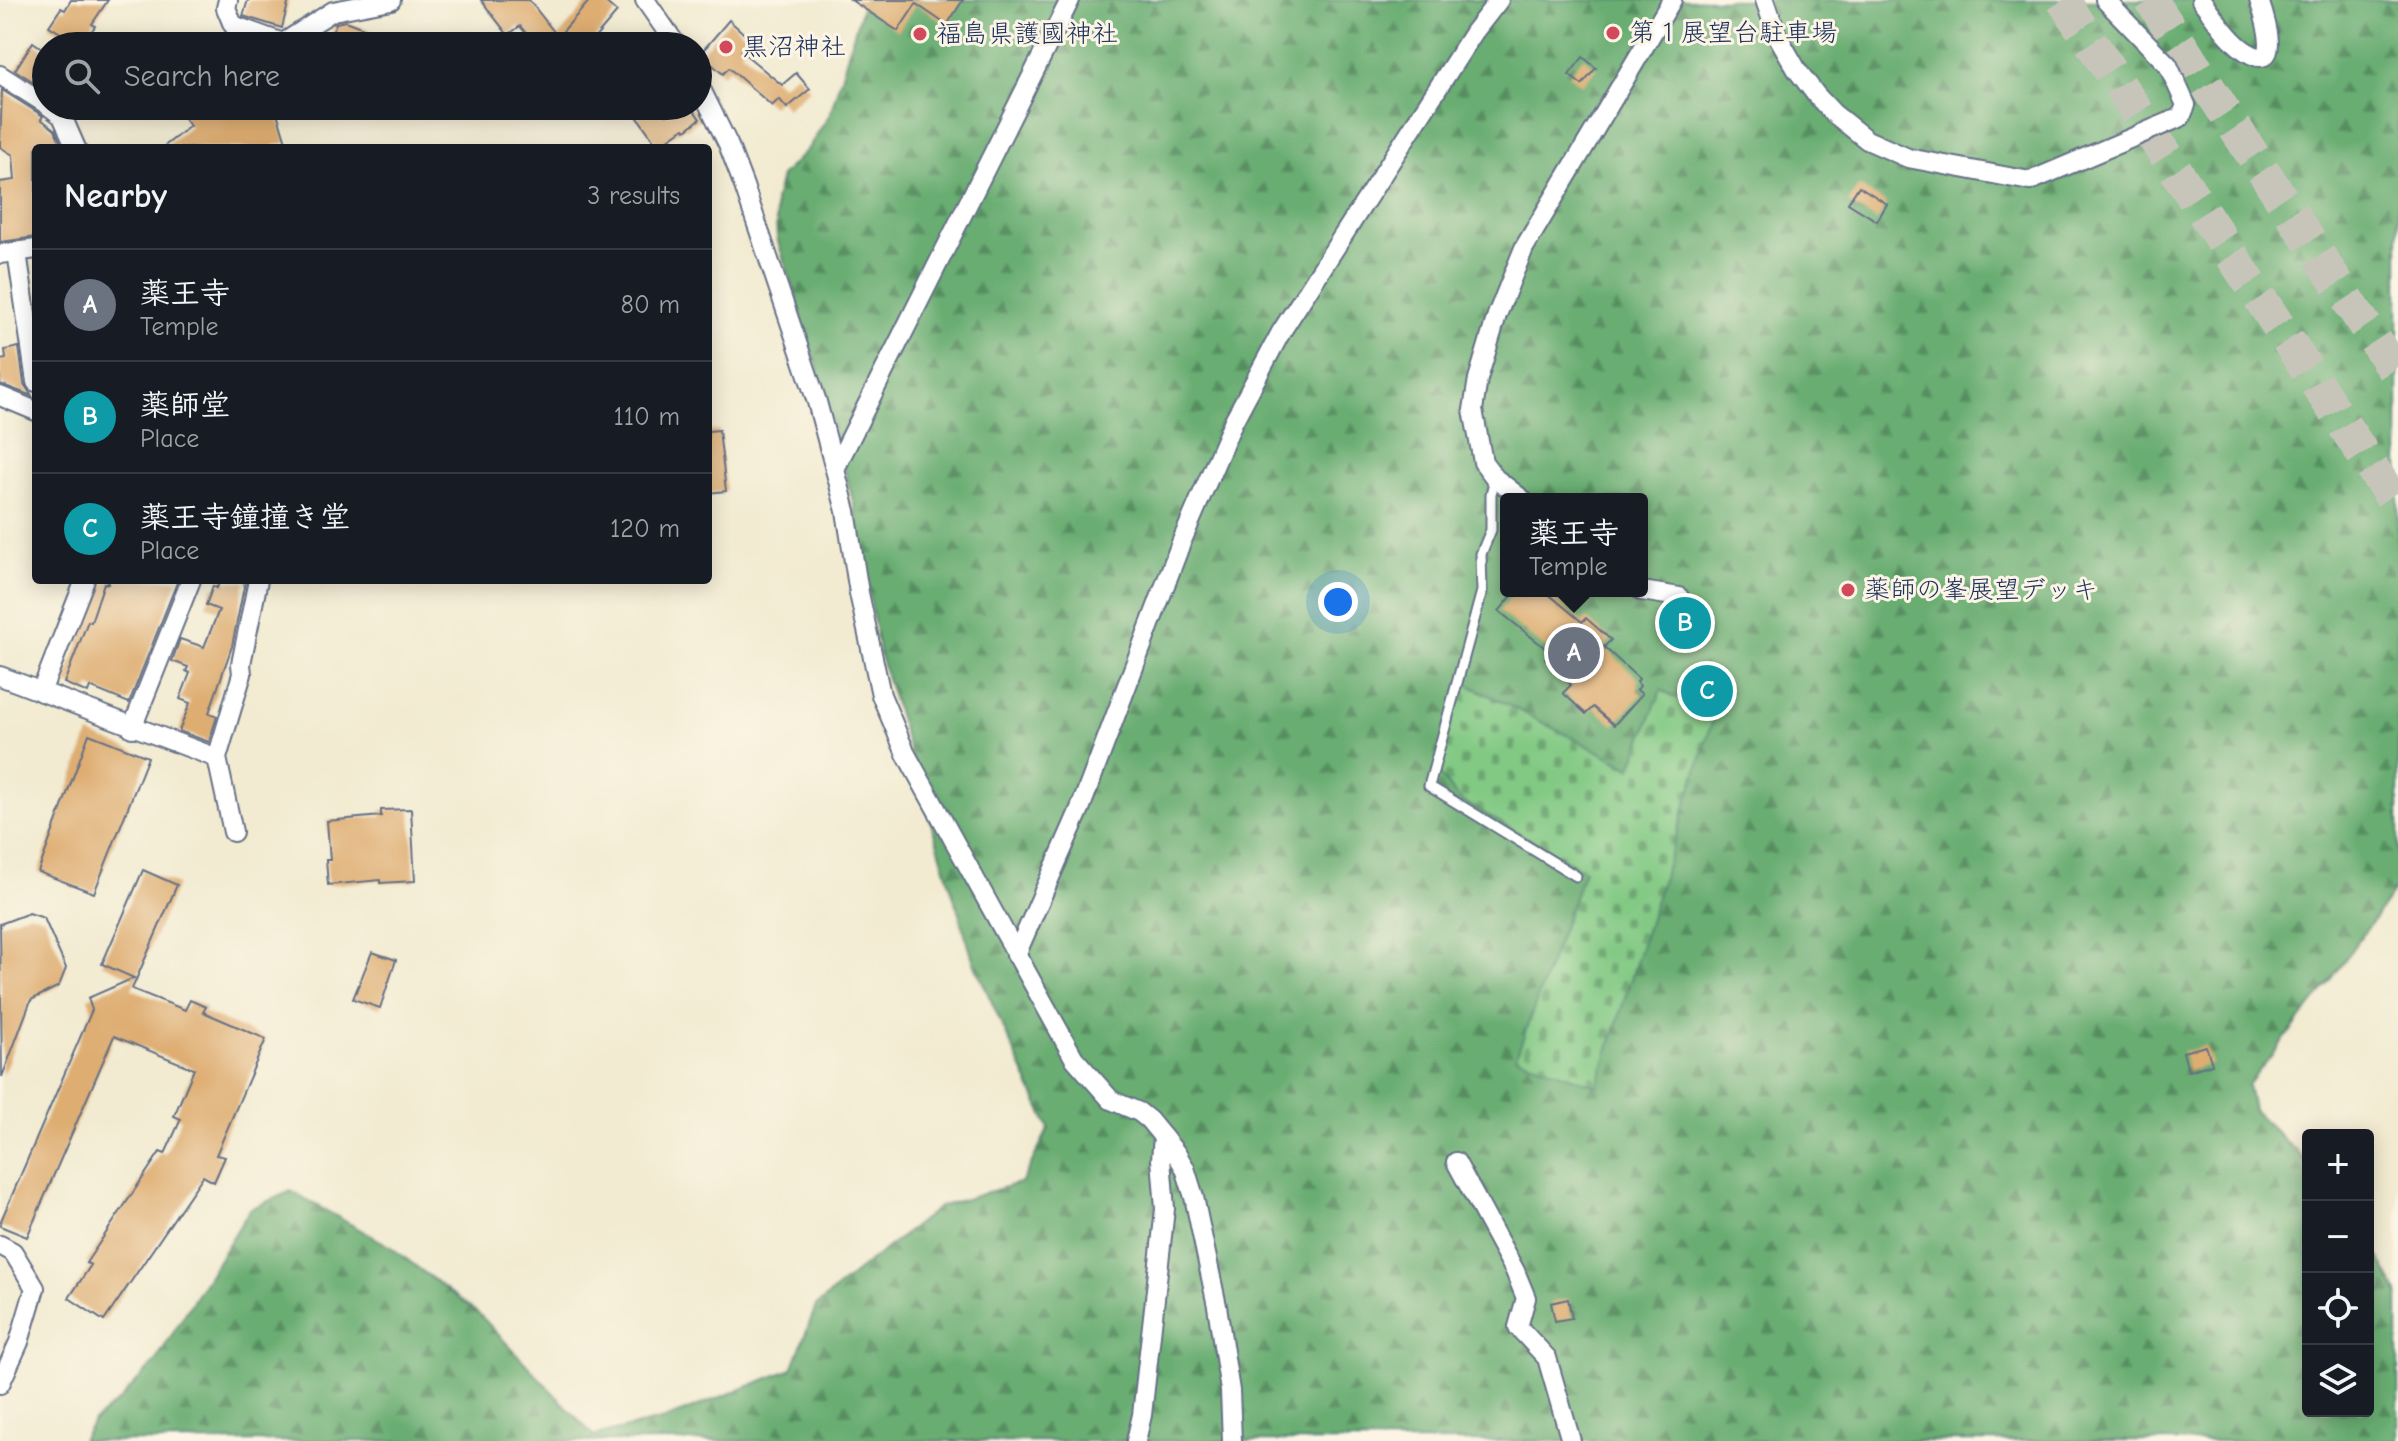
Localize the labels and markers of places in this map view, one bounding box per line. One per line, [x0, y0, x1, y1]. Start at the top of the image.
place label: 第１展望台駐車場 [1629, 18, 1837, 48]
place label: 福島県護國神社 [936, 19, 1118, 49]
marker: 第１展望台駐車場 [1604, 24, 1622, 42]
marker: 福島県護國神社 [911, 25, 929, 43]
place label: 黒沼神社 [742, 32, 846, 62]
marker: 黒沼神社 [717, 38, 735, 56]
place label: 薬師の峯展望デッキ [1864, 575, 2098, 605]
marker: 薬師の峯展望デッキ [1839, 581, 1857, 599]
pin: B [1659, 593, 1711, 653]
pin: A [1548, 623, 1600, 683]
pin: C [1681, 661, 1733, 721]

